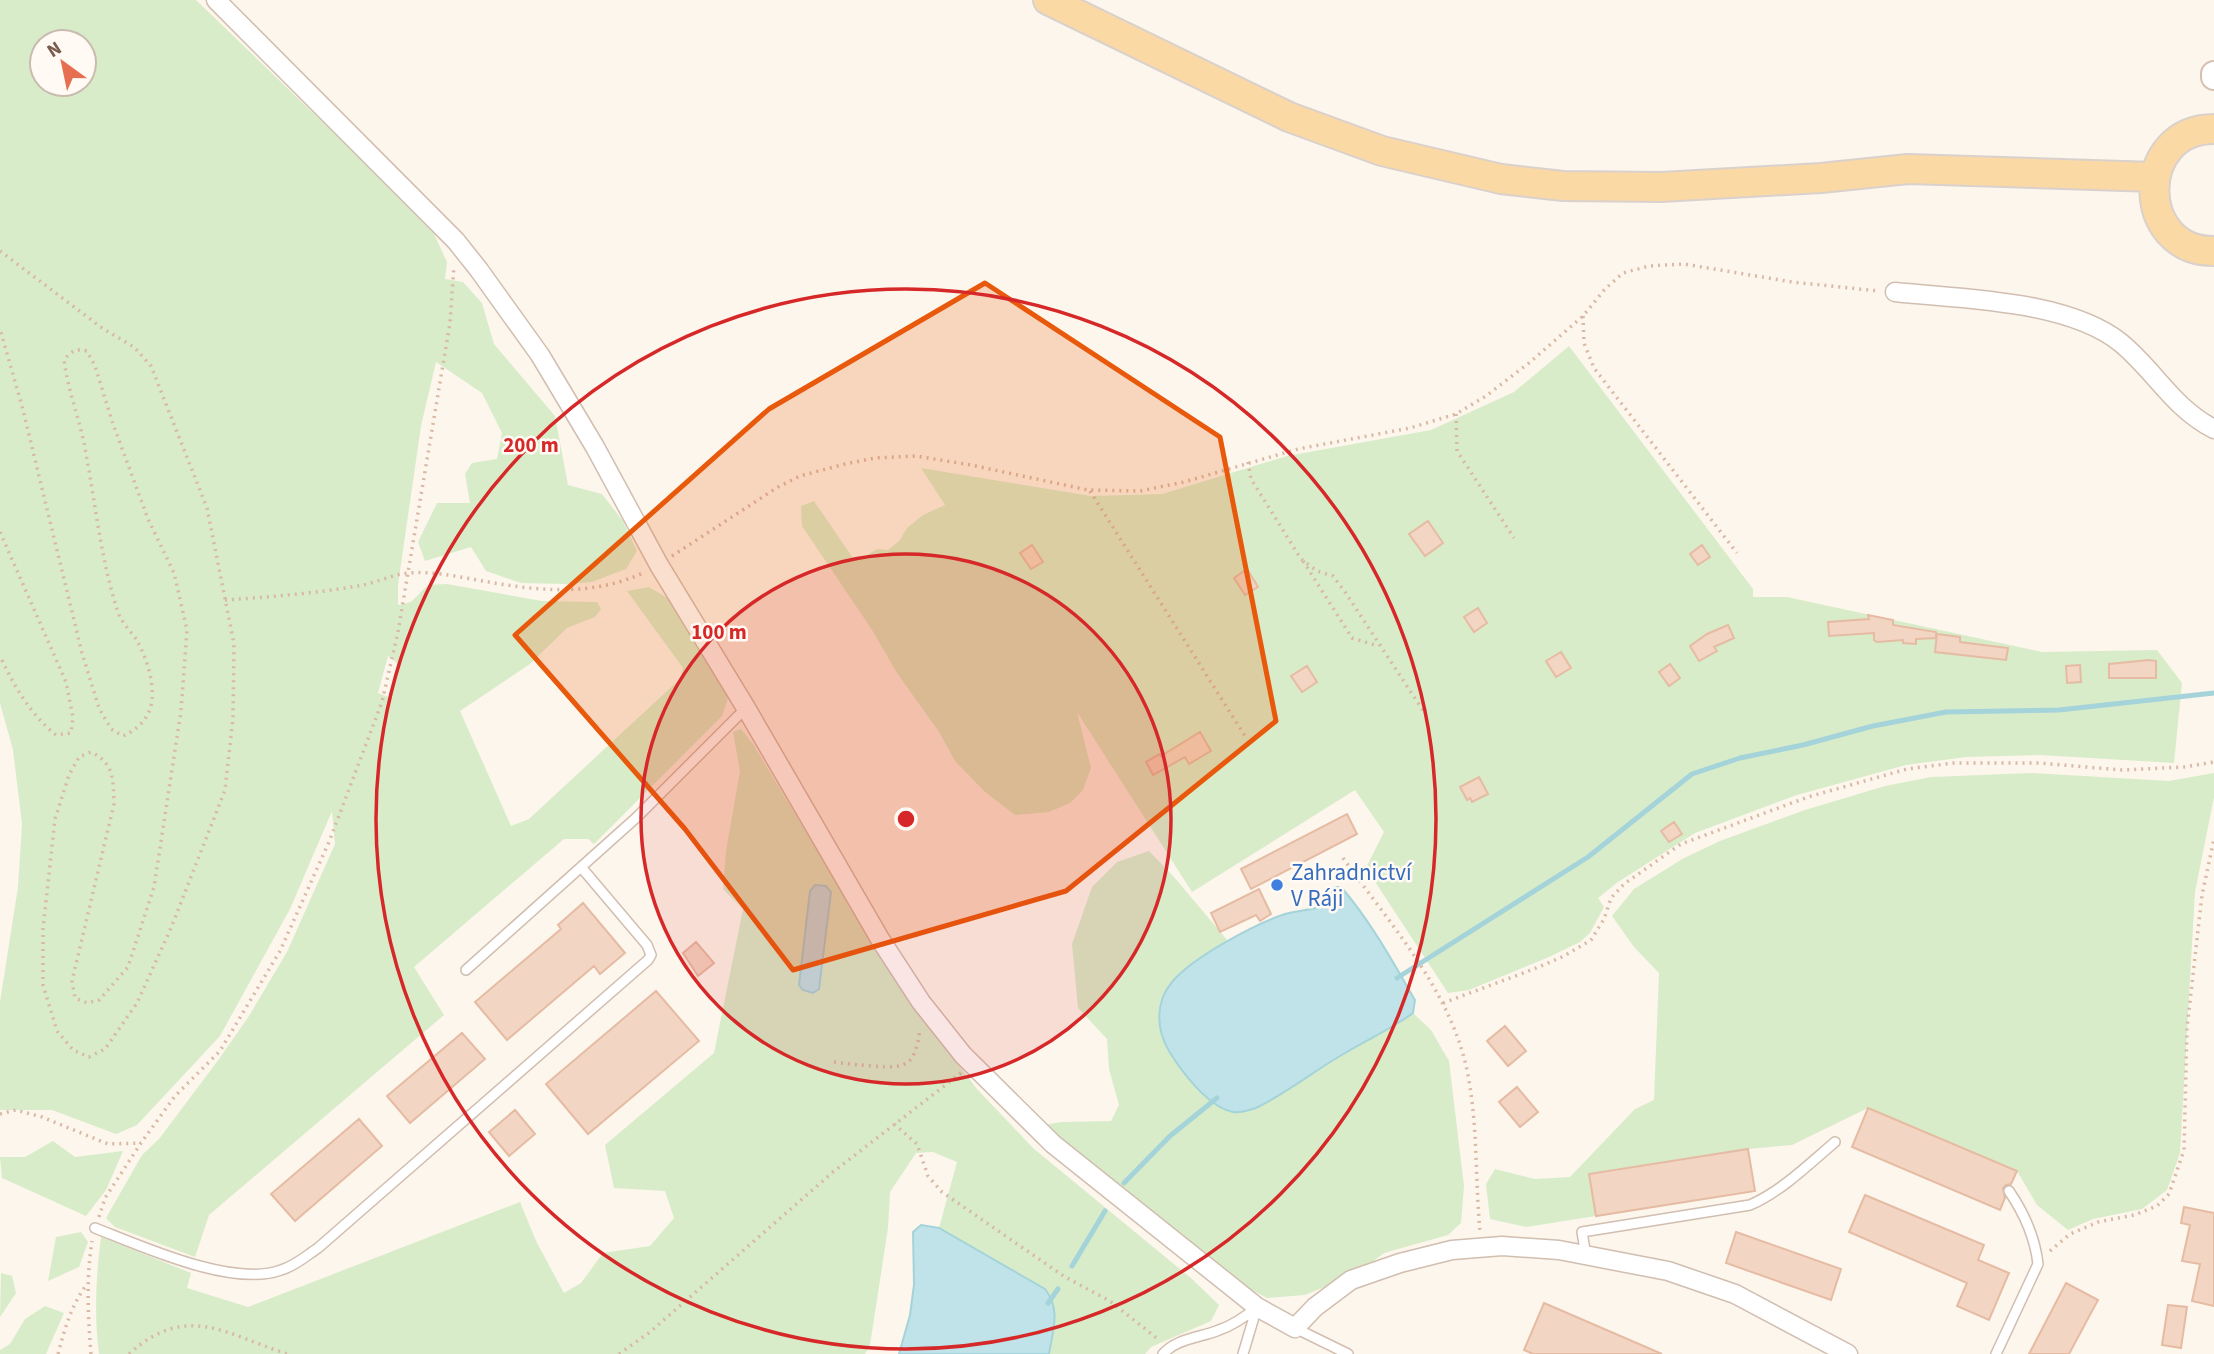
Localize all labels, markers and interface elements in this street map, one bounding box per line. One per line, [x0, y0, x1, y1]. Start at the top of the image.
north arrow [28, 28, 98, 98]
text: N [42, 35, 67, 65]
text: 200 m [503, 430, 559, 460]
text: 100 m [691, 617, 747, 647]
centre of rings [894, 807, 918, 831]
place label: Zahradnictví V Ráji [1291, 856, 1413, 915]
marker: Zahradnictví V Ráji [1269, 877, 1285, 893]

